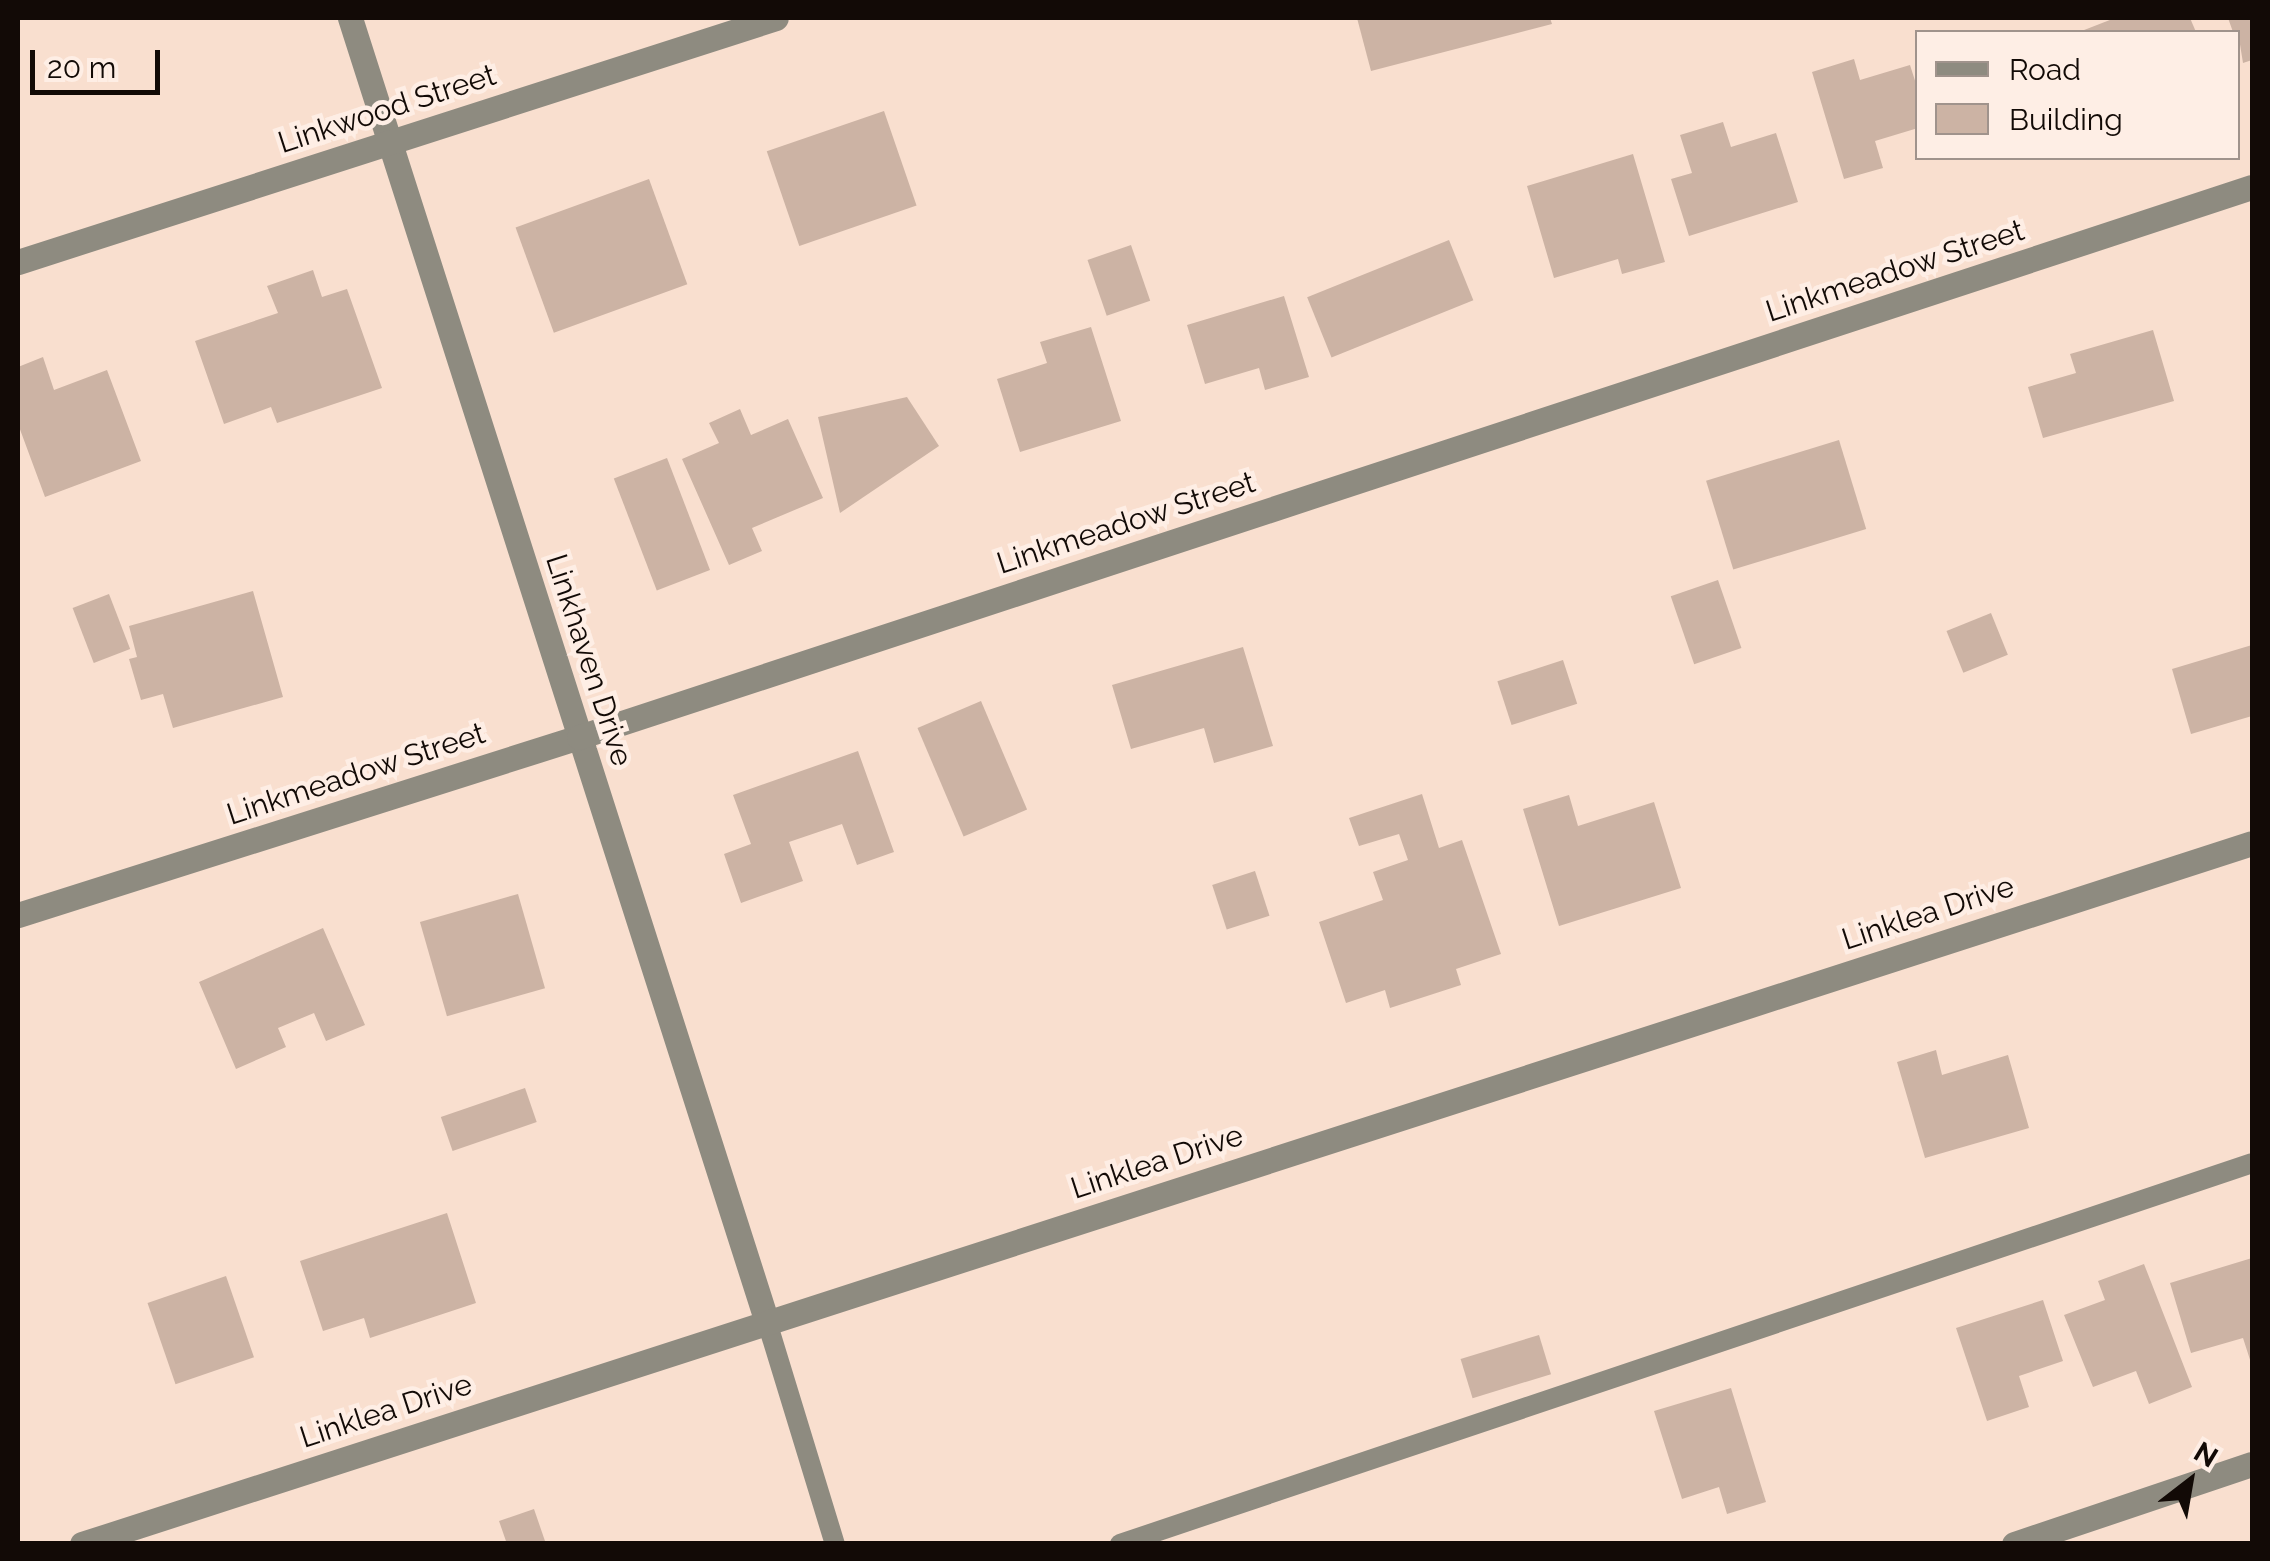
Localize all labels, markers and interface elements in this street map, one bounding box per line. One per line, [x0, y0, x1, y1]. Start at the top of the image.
scale bar [35, 30, 165, 92]
legend [1915, 30, 2240, 160]
text: 20 m [47, 50, 116, 85]
text: Road [2009, 52, 2081, 87]
street label: Linkwood Street [274, 57, 500, 161]
text: Building [2009, 102, 2123, 137]
street label: Linkmeadow Street [1761, 212, 2029, 330]
street label: Linkmeadow Street [992, 464, 1260, 582]
street label: Linkhaven Drive [538, 550, 640, 770]
street label: Linkmeadow Street [222, 715, 490, 833]
street label: Linklea Drive [1837, 868, 2019, 958]
street label: Linklea Drive [1066, 1117, 1248, 1207]
street label: Linklea Drive [295, 1366, 477, 1456]
north arrow [2140, 1431, 2240, 1531]
text: N [2188, 1435, 2223, 1475]

